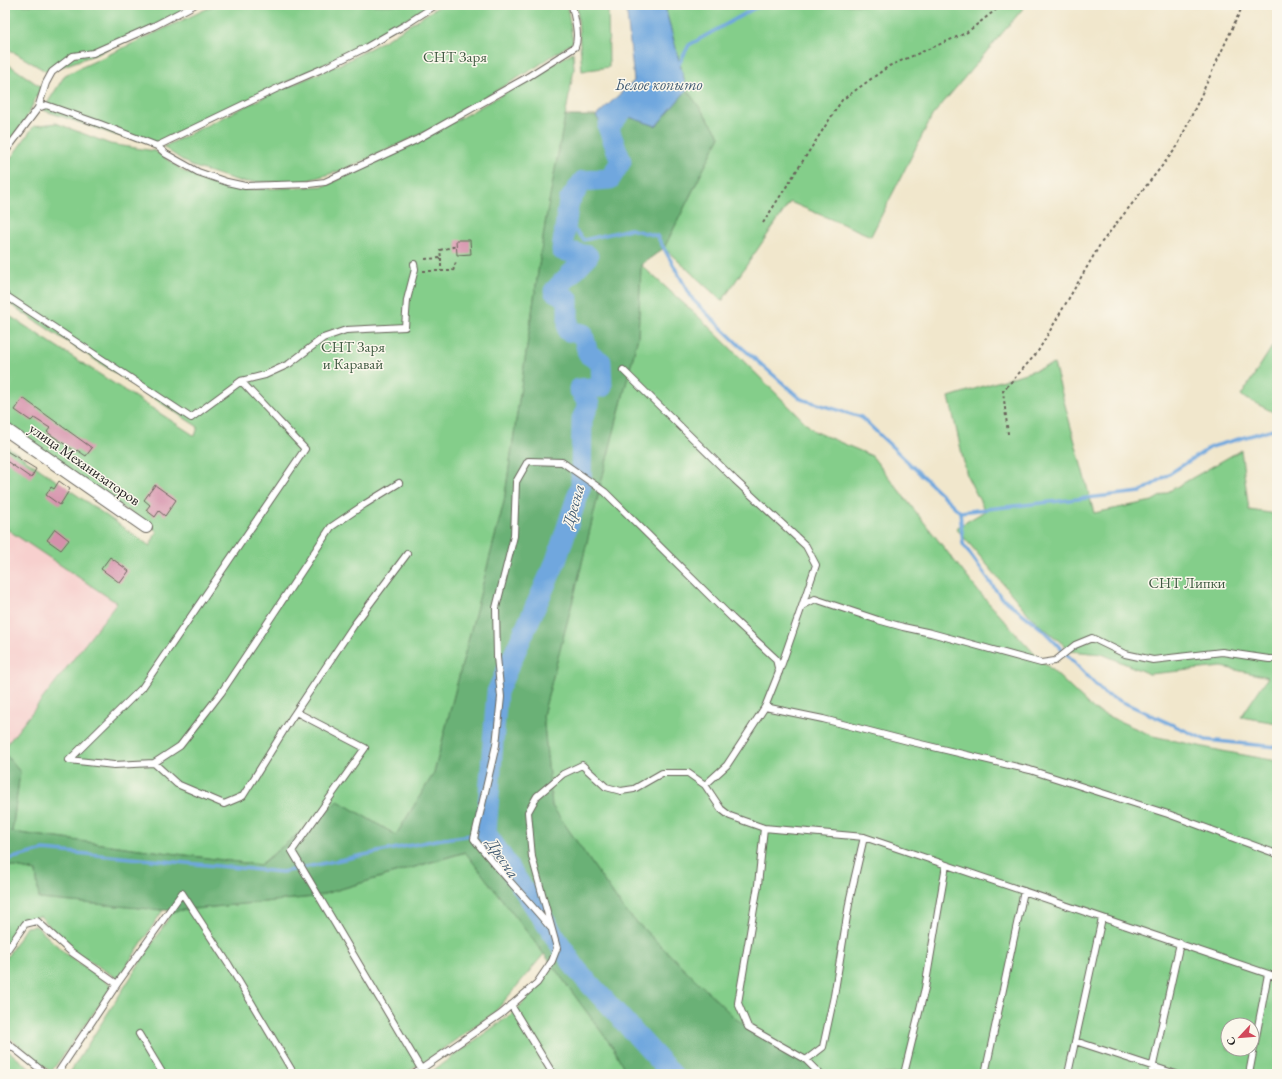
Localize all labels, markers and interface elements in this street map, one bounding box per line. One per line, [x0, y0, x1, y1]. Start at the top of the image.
park label: СНТ Заря [423, 47, 487, 66]
water label: Белое копыто [614, 74, 703, 95]
park label: СНТ Заря и Каравай [321, 337, 385, 373]
street label: улица Механизаторов [26, 418, 144, 510]
water label: Дресна [556, 482, 589, 532]
park label: СНТ Липки [1148, 573, 1226, 592]
water label: Дресна [481, 832, 524, 882]
north arrow [1220, 1017, 1260, 1057]
text: С [1223, 1035, 1239, 1048]

